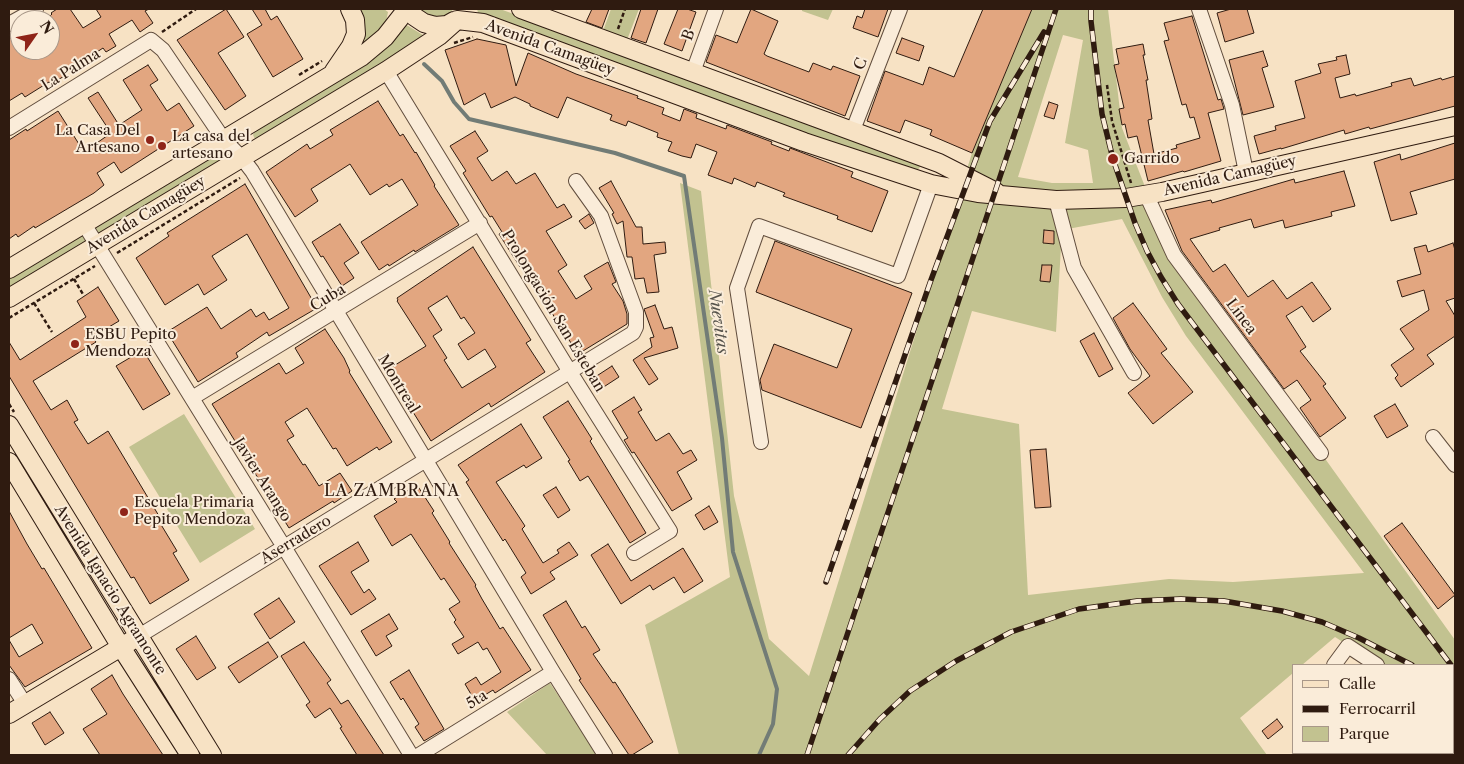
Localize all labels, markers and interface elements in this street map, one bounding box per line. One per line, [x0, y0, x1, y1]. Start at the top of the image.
north arrow [10, 10, 60, 60]
street label: Avenida Camagüey [483, 16, 617, 80]
text: N [36, 17, 58, 37]
street label: B [679, 27, 699, 43]
street label: La Palma [38, 45, 104, 95]
street label: C [851, 55, 871, 73]
place label: La Casa Del Artesano [55, 122, 140, 157]
place label: La casa del artesano [172, 128, 250, 163]
marker: La Casa Del Artesano [144, 134, 156, 146]
marker: La casa del artesano [156, 140, 168, 152]
place label: Garrido [1124, 150, 1180, 168]
marker: Garrido [1106, 152, 1120, 166]
street label: Avenida Camagüey [1162, 152, 1298, 200]
street label: Avenida Camagüey [83, 172, 209, 258]
street label: Prolongación San Esteban [497, 227, 609, 395]
street label: Cuba [307, 281, 349, 315]
water label: Nuevitas [704, 288, 732, 356]
street label: Línea [1222, 296, 1260, 338]
place label: ESBU Pepito Mendoza [85, 326, 177, 361]
marker: ESBU Pepito Mendoza [69, 338, 81, 350]
street label: Montreal [373, 351, 423, 417]
street label: Javier Arango [229, 435, 295, 525]
district label: LA ZAMBRANA [323, 481, 461, 501]
place label: Escuela Primaria Pepito Mendoza [134, 494, 254, 529]
street label: Avenida Ignacio Agramonte [50, 502, 170, 678]
marker: Escuela Primaria Pepito Mendoza [118, 506, 130, 518]
street label: Aserradero [257, 512, 335, 568]
legend [1292, 664, 1454, 754]
text: Calle [1339, 674, 1376, 693]
street label: 5ta [463, 687, 491, 713]
text: Ferrocarril [1339, 699, 1416, 718]
text: Parque [1339, 724, 1389, 743]

